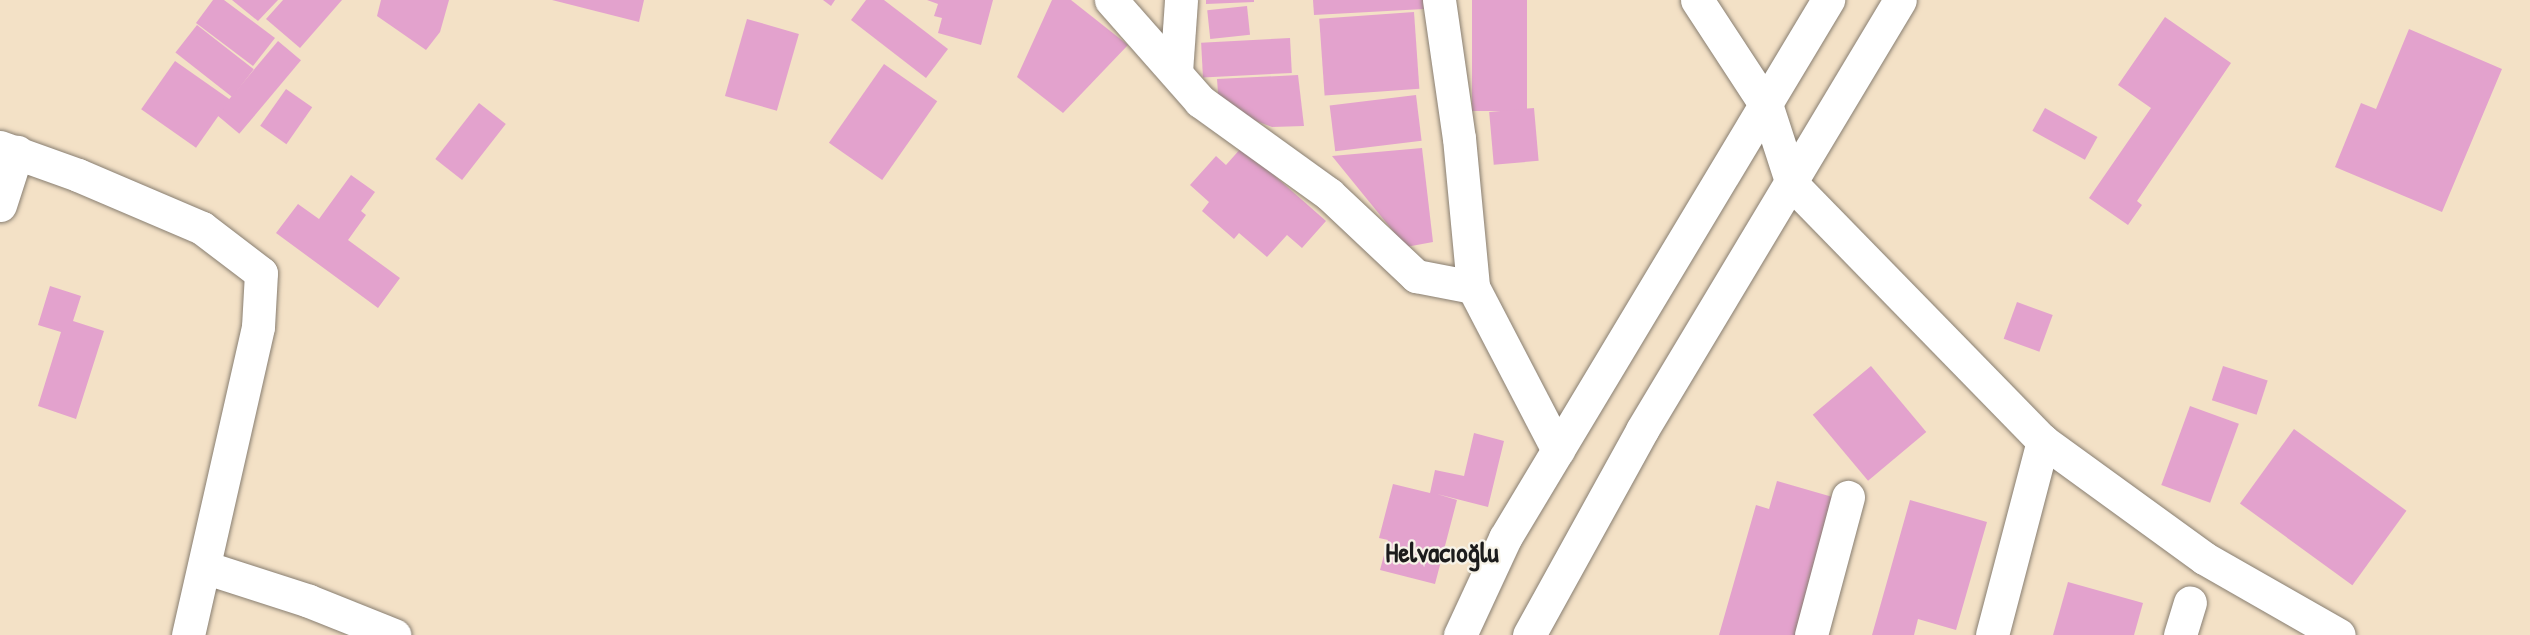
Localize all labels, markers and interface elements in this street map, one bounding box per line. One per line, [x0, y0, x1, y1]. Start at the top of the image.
district label: Helvacıoğlu [1385, 535, 1499, 569]

